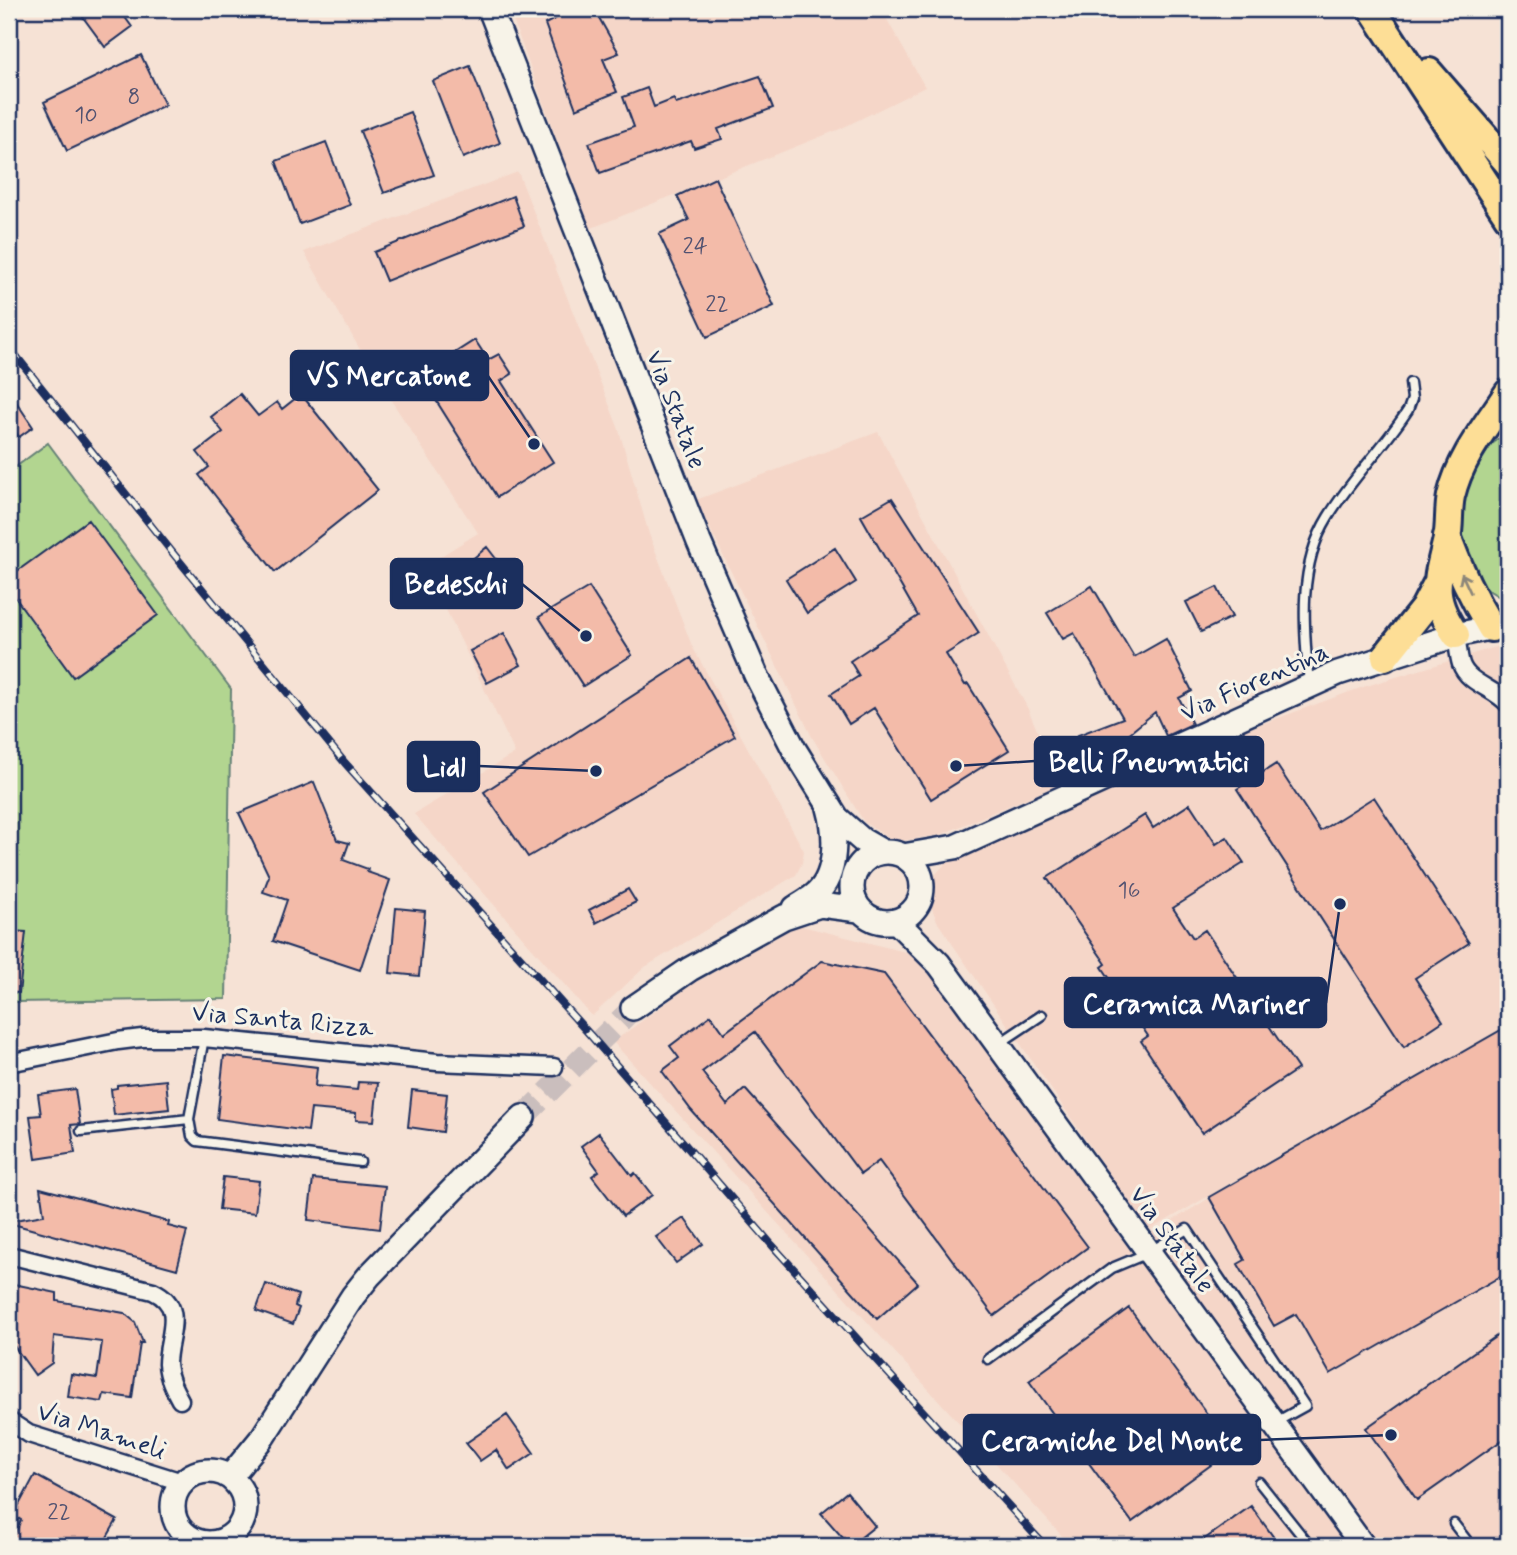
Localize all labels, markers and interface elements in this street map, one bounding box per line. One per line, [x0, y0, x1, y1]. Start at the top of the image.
house number: 8 [128, 83, 140, 113]
house number: 10 [74, 101, 98, 131]
house number: 24 [682, 232, 708, 262]
house number: 22 [705, 290, 729, 320]
street label: Via Statale [637, 345, 713, 474]
callout: VS Mercatone [291, 351, 488, 400]
text: VS Mercatone [307, 359, 471, 396]
callout: Bedeschi [391, 559, 522, 608]
text: Bedeschi [404, 567, 508, 604]
one-way arrow [1458, 573, 1472, 594]
street label: Via Fiorentina [1175, 635, 1334, 731]
callout: Belli Pneumatici [1035, 737, 1263, 786]
callout: Lidl [408, 742, 479, 791]
text: Belli Pneumatici [1049, 745, 1249, 782]
text: Lidl [422, 750, 466, 787]
house number: 16 [1118, 876, 1141, 906]
callout: Ceramica Mariner [1065, 978, 1326, 1027]
text: Ceramica Mariner [1082, 987, 1311, 1024]
street label: Via Santa Rizza [190, 996, 376, 1046]
street label: Via Statale [1121, 1180, 1222, 1301]
street label: Via Mameli [33, 1395, 170, 1469]
callout: Ceramiche Del Monte [964, 1415, 1260, 1464]
text: Ceramiche Del Monte [981, 1424, 1243, 1461]
house number: 22 [47, 1498, 71, 1528]

